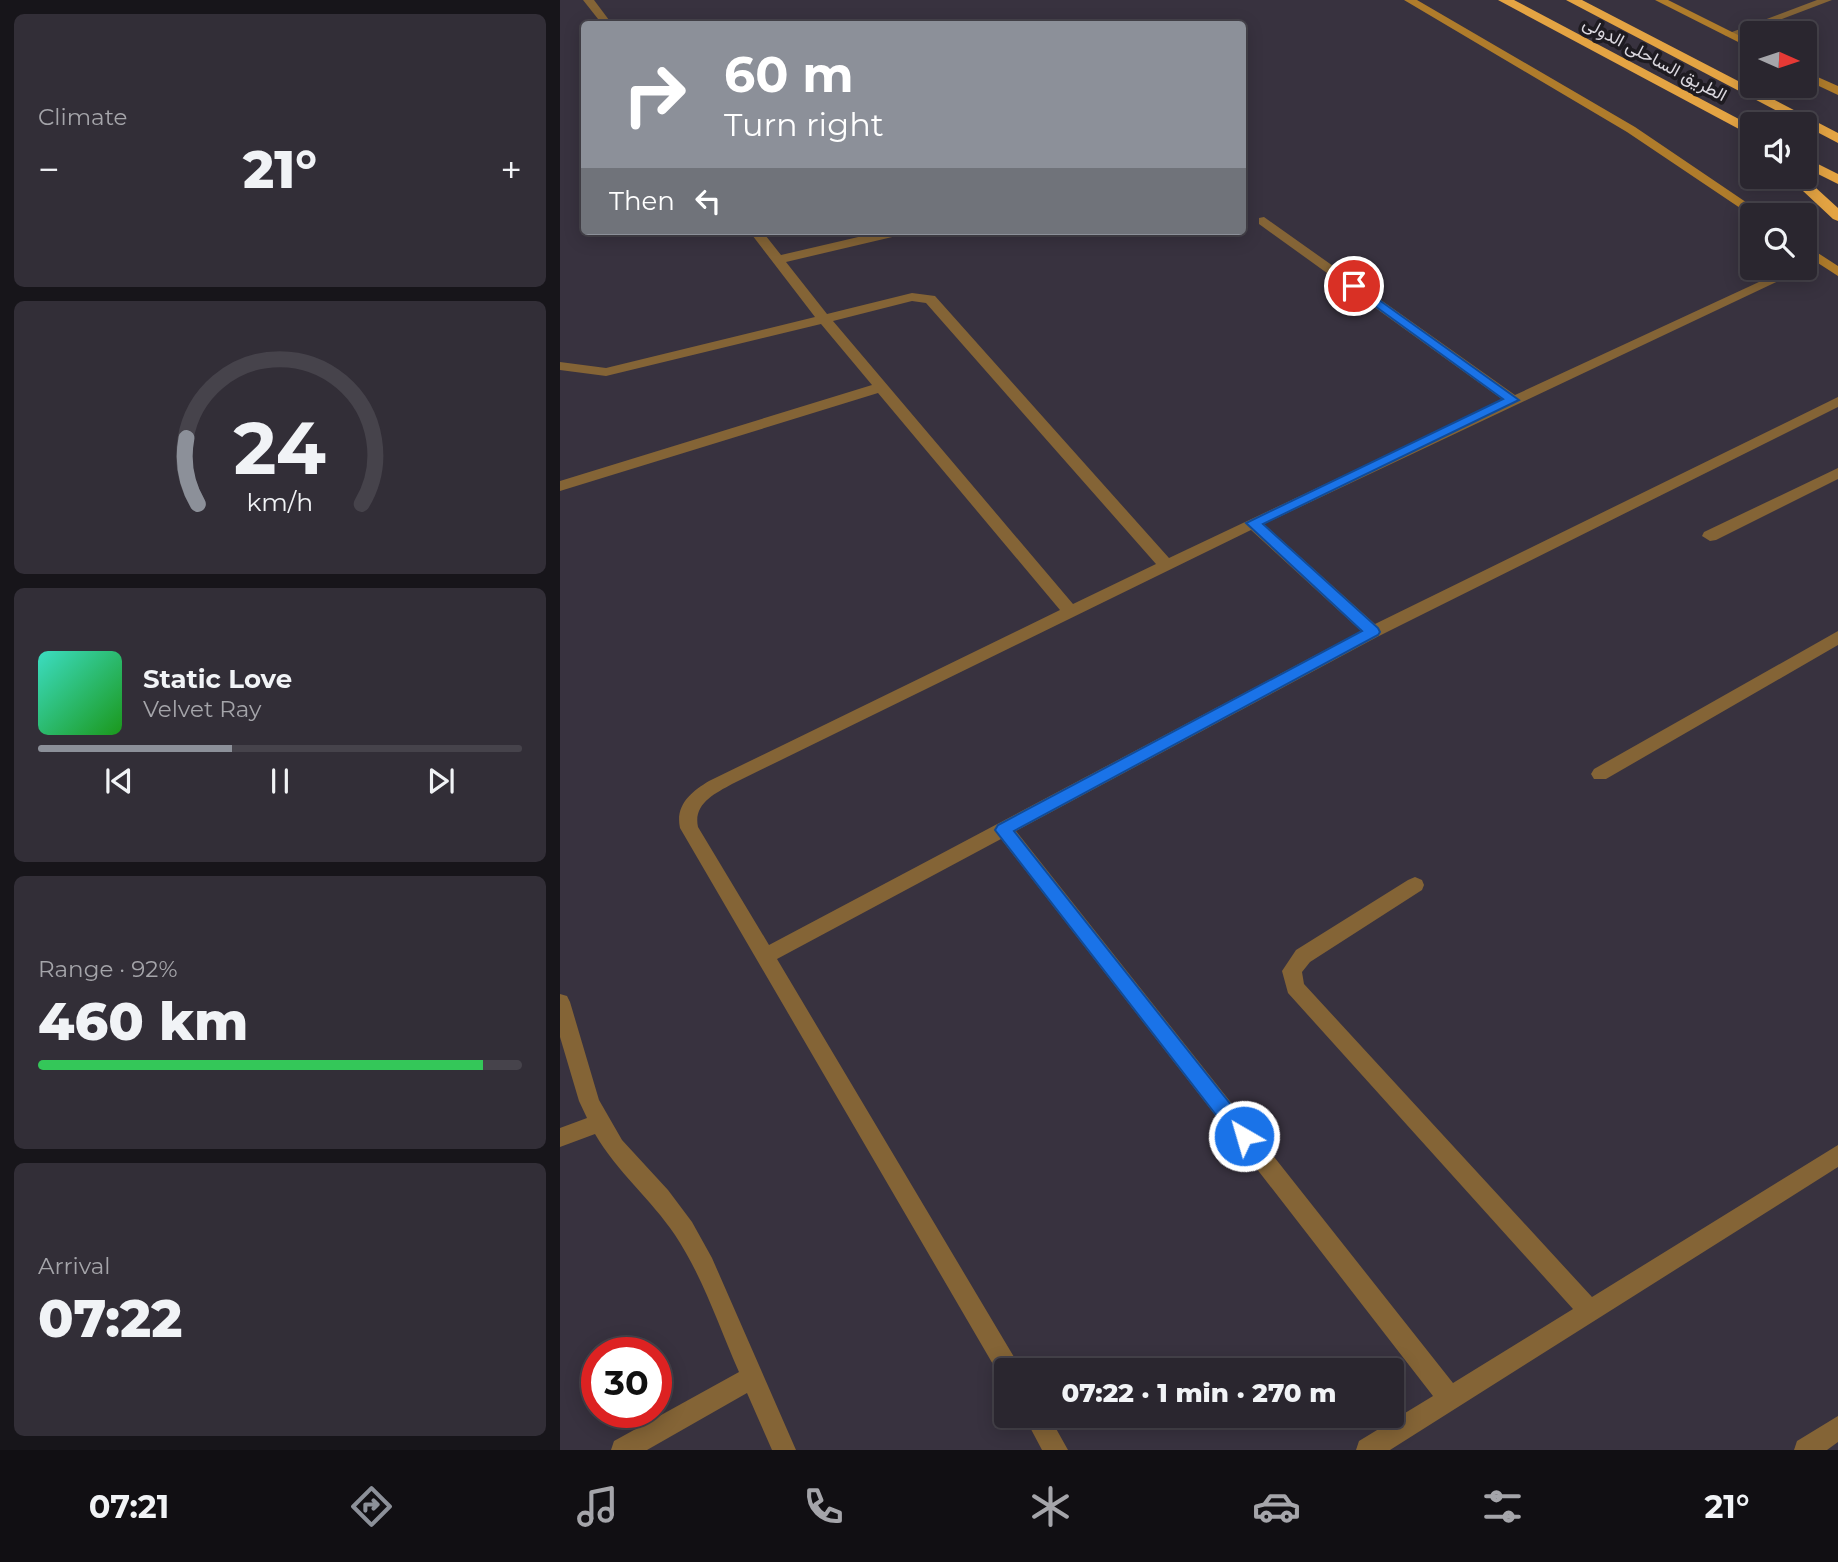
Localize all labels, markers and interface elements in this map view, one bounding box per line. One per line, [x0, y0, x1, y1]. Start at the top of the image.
street label: الطريق الساحلى الدولى [1579, 12, 1731, 106]
north arrow [1740, 21, 1816, 98]
map controls [1740, 21, 1817, 280]
text: 60 m [724, 45, 854, 104]
icon: right [609, 49, 700, 140]
text: Climate [38, 103, 127, 131]
text: Turn right [724, 105, 884, 144]
button: sound [1740, 112, 1817, 189]
text: 21° [243, 138, 317, 201]
text: − [38, 146, 60, 193]
text: + [500, 146, 522, 193]
icon: left [689, 182, 727, 220]
text: Then [609, 185, 675, 217]
button: search [1740, 203, 1817, 280]
pin [1324, 256, 1384, 316]
icon: arrive [1335, 267, 1373, 305]
text: 24 [234, 404, 326, 492]
text: km/h [247, 487, 313, 517]
text: Static Love [143, 663, 292, 695]
text: Velvet Ray [143, 695, 261, 723]
icon: previous [100, 762, 138, 800]
icon: pause [261, 762, 299, 800]
icon: next [422, 762, 460, 800]
text: Range · 92% [38, 955, 178, 983]
text: 460 km [38, 990, 248, 1053]
position arrow [1207, 1099, 1281, 1173]
text: Arrival [38, 1252, 111, 1280]
text: 07:22 [38, 1287, 182, 1350]
speed limit sign: 30 [581, 1337, 672, 1428]
text: 07:22 · 1 min · 270 m [1062, 1377, 1336, 1409]
icon: directions [347, 1482, 396, 1531]
icon: music [573, 1482, 622, 1531]
icon: phone [799, 1482, 848, 1531]
icon: climate [1026, 1482, 1075, 1531]
icon: car [1252, 1482, 1301, 1531]
icon: filters [1478, 1482, 1527, 1531]
text: 07:21 [89, 1487, 169, 1526]
text: 21° [1704, 1487, 1749, 1526]

